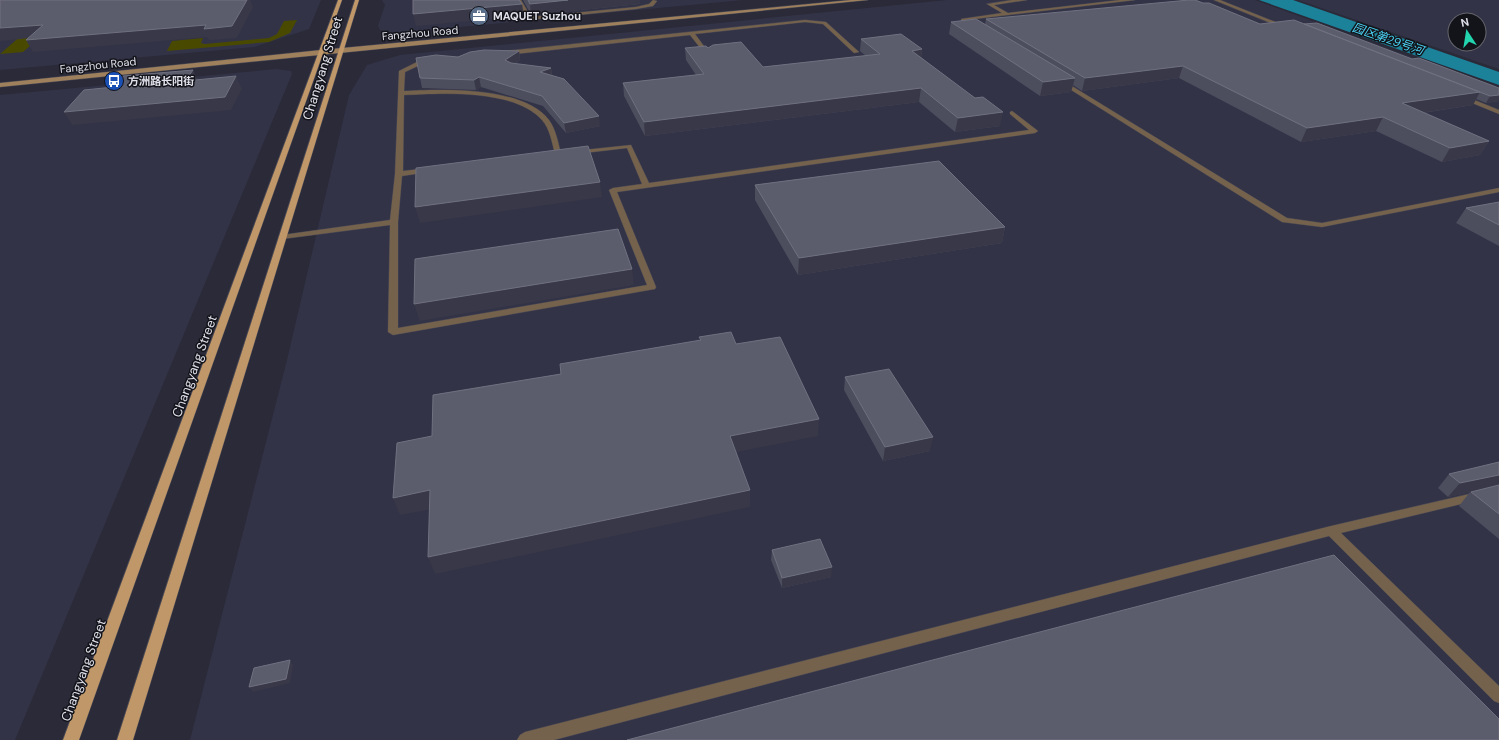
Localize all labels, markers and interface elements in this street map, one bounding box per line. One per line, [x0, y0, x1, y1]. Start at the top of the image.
office icon: MAQUET Suzhou [468, 5, 490, 27]
place label: MAQUET Suzhou [493, 9, 581, 23]
north arrow [1447, 12, 1487, 52]
street label: Changyang Street [299, 14, 346, 122]
text: N [1460, 15, 1470, 30]
water label: 园区第29号河 [1350, 19, 1428, 59]
street label: Fangzhou Road [381, 23, 459, 43]
street label: Fangzhou Road [59, 54, 137, 76]
bus stop icon: 方洲路长阳街 [103, 70, 125, 92]
place label: 方洲路长阳街 [128, 74, 194, 88]
street label: Changyang Street [168, 313, 221, 420]
street label: Changyang Street [57, 617, 110, 724]

